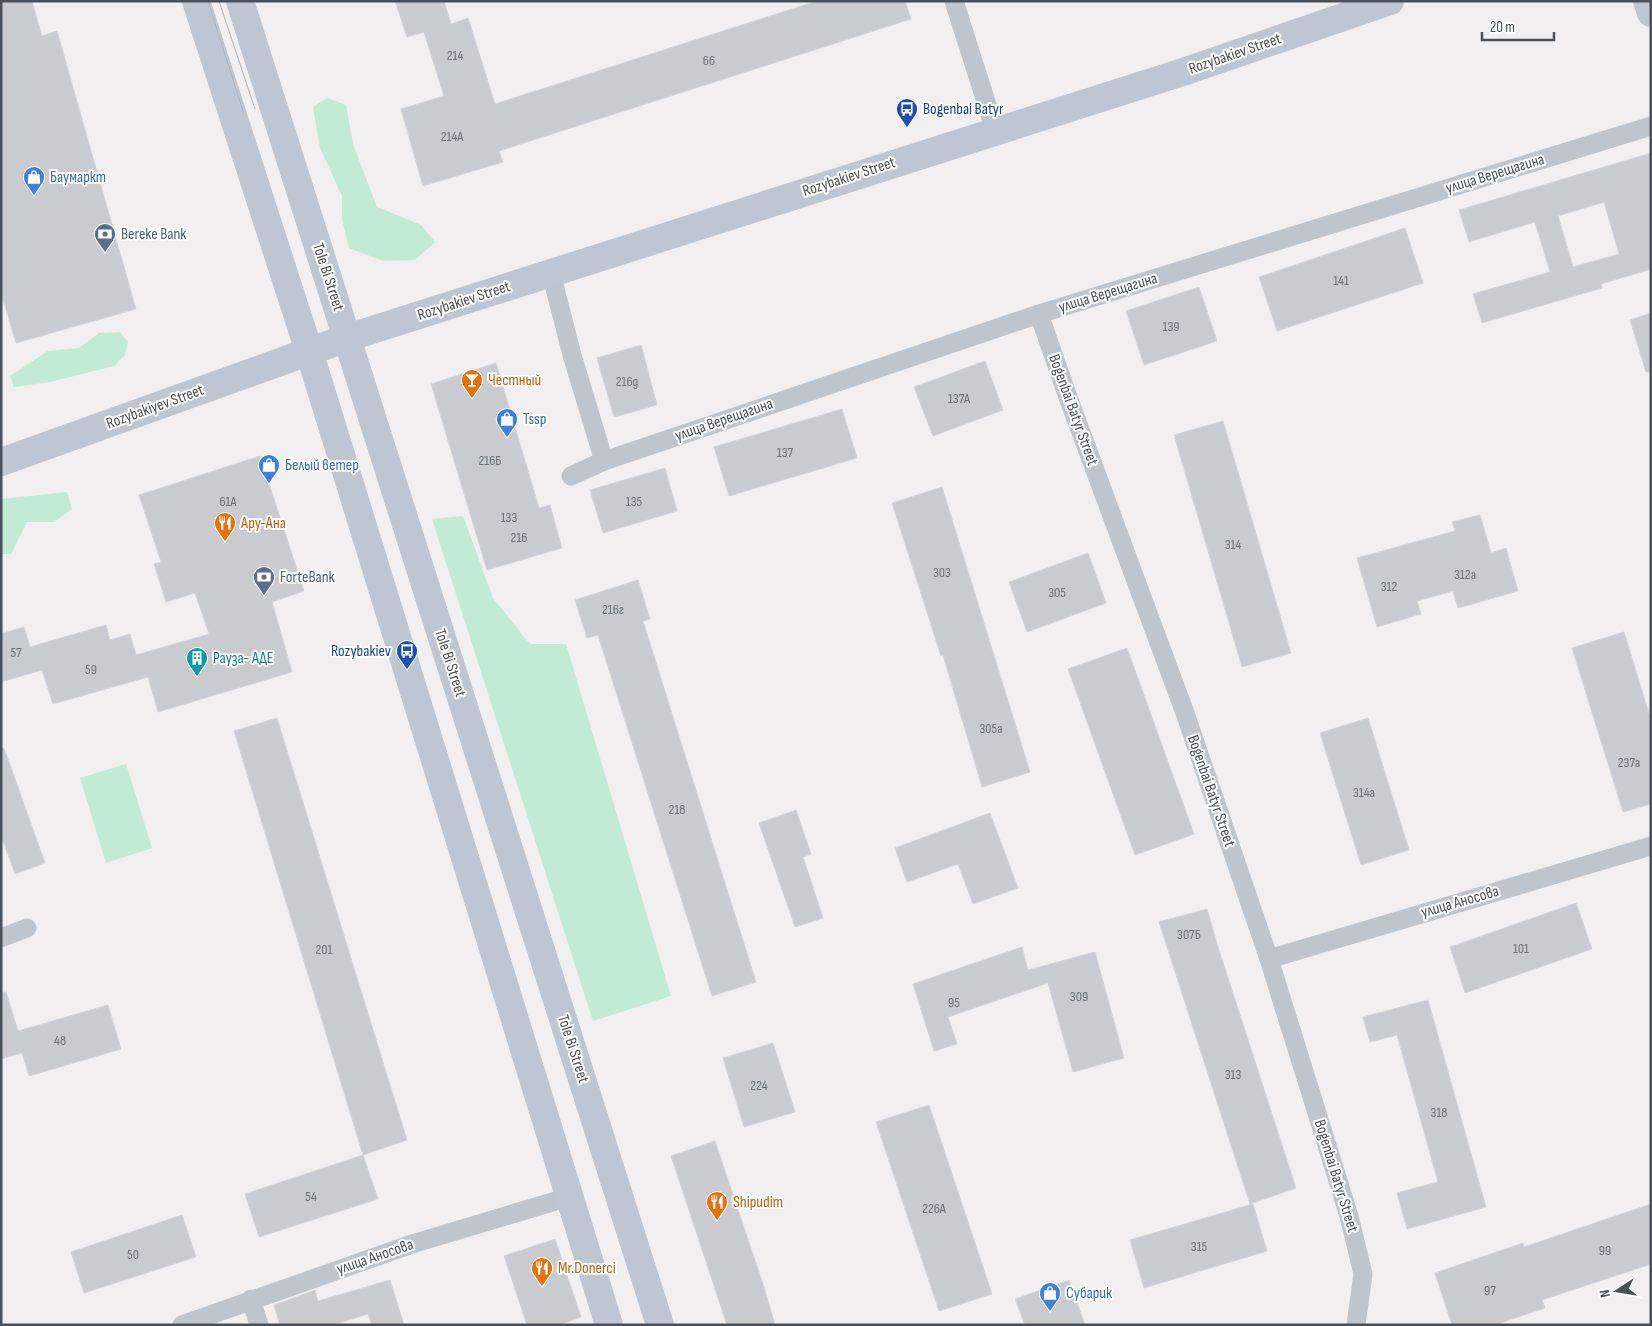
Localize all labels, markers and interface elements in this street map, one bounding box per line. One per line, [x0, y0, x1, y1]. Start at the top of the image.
scale bar [1482, 10, 1554, 42]
text: 20 m [1490, 18, 1515, 37]
street label: Rozybakiev Street [1186, 29, 1284, 79]
house number: 214 [447, 47, 463, 64]
house number: 66 [703, 52, 715, 69]
bus stop icon: Bogenbai Batyr [895, 97, 919, 128]
place label: Bogenbai Batyr [923, 100, 1004, 119]
house number: 214А [441, 128, 464, 145]
street label: улица Верещагина [1443, 150, 1547, 198]
street label: Rozybakiev Street [800, 153, 898, 201]
shop icon: Баумаркт [22, 165, 46, 196]
place label: Баумаркт [50, 168, 106, 187]
bank icon: Bereke Bank [93, 222, 117, 253]
place label: Bereke Bank [121, 225, 186, 244]
street label: Tole Bi Street [308, 241, 348, 314]
street label: улица Верещагина [1056, 269, 1160, 317]
house number: 141 [1333, 272, 1349, 289]
street label: Rozybakiev Street [415, 277, 513, 325]
house number: 139 [1163, 318, 1179, 335]
street label: Bogenbai Batyr Street [1044, 352, 1102, 468]
bar icon: Честный [460, 368, 484, 399]
place label: Честный [488, 371, 541, 390]
house number: 216д [616, 373, 638, 390]
street label: Rozybakiyev Street [104, 381, 206, 433]
house number: 137А [948, 390, 971, 407]
street label: улица Верещагина [673, 394, 775, 446]
shop icon: Tssp [495, 407, 519, 438]
place label: Tssp [523, 410, 547, 429]
house number: 137 [777, 444, 794, 461]
house number: 216Б [479, 452, 502, 469]
shop icon: Белый ветер [257, 453, 281, 484]
place label: Белый ветер [285, 456, 359, 475]
house number: 61А [219, 493, 238, 510]
house number: 135 [626, 493, 643, 510]
house number: 133 [501, 509, 517, 526]
restaurant icon: Ару-Ана [213, 511, 237, 542]
place label: Ару-Ана [240, 514, 286, 533]
house number: 216 [511, 529, 527, 546]
house number: 314 [1225, 536, 1241, 553]
house number: 303 [933, 564, 951, 581]
bank icon: ForteBank [252, 565, 276, 596]
house number: 312а [1454, 566, 1476, 583]
place label: ForteBank [280, 568, 335, 587]
house number: 312 [1381, 578, 1398, 595]
house number: 305 [1048, 584, 1066, 601]
house number: 216г [602, 601, 624, 618]
street label: Tole Bi Street [430, 627, 470, 700]
bus stop icon: Rozybakiev [395, 639, 419, 670]
place label: Rozybakiev [331, 642, 391, 661]
house number: 57 [10, 644, 22, 661]
building icon: Рауза- АДЕ [185, 646, 209, 677]
place label: Рауза- АДЕ [213, 649, 273, 668]
house number: 59 [85, 661, 97, 678]
house number: 305а [979, 720, 1003, 737]
street label: Bogenbai Batyr Street [1183, 733, 1239, 849]
house number: 237а [1618, 754, 1640, 771]
house number: 314а [1353, 784, 1375, 801]
house number: 218 [669, 801, 685, 818]
street label: улица Аносова [1419, 882, 1501, 922]
house number: 307Б [1177, 926, 1201, 943]
house number: 101 [1513, 940, 1529, 957]
house number: 201 [316, 941, 333, 958]
house number: 309 [1070, 988, 1088, 1005]
house number: 95 [948, 994, 960, 1011]
street label: Tole Bi Street [553, 1013, 593, 1086]
house number: 48 [54, 1032, 66, 1049]
house number: 313 [1225, 1066, 1241, 1083]
house number: 224 [750, 1077, 768, 1094]
house number: 318 [1431, 1104, 1447, 1121]
street label: Bogenbai Batyr Street [1310, 1117, 1362, 1235]
house number: 54 [305, 1188, 317, 1205]
restaurant icon: Shipudim [705, 1190, 729, 1221]
place label: Shipudim [733, 1193, 783, 1212]
house number: 226А [922, 1200, 947, 1217]
street label: улица Аносова [334, 1235, 416, 1279]
house number: 315 [1191, 1238, 1208, 1255]
house number: 99 [1599, 1242, 1611, 1259]
house number: 50 [127, 1246, 139, 1263]
restaurant icon: Mr.Donerci [530, 1256, 554, 1287]
place label: Mr.Donerci [558, 1259, 616, 1278]
north arrow [1592, 1266, 1642, 1316]
shop icon: Субарик [1038, 1281, 1062, 1312]
house number: 97 [1484, 1282, 1496, 1299]
place label: Субарик [1066, 1284, 1113, 1303]
text: N [1596, 1288, 1614, 1299]

